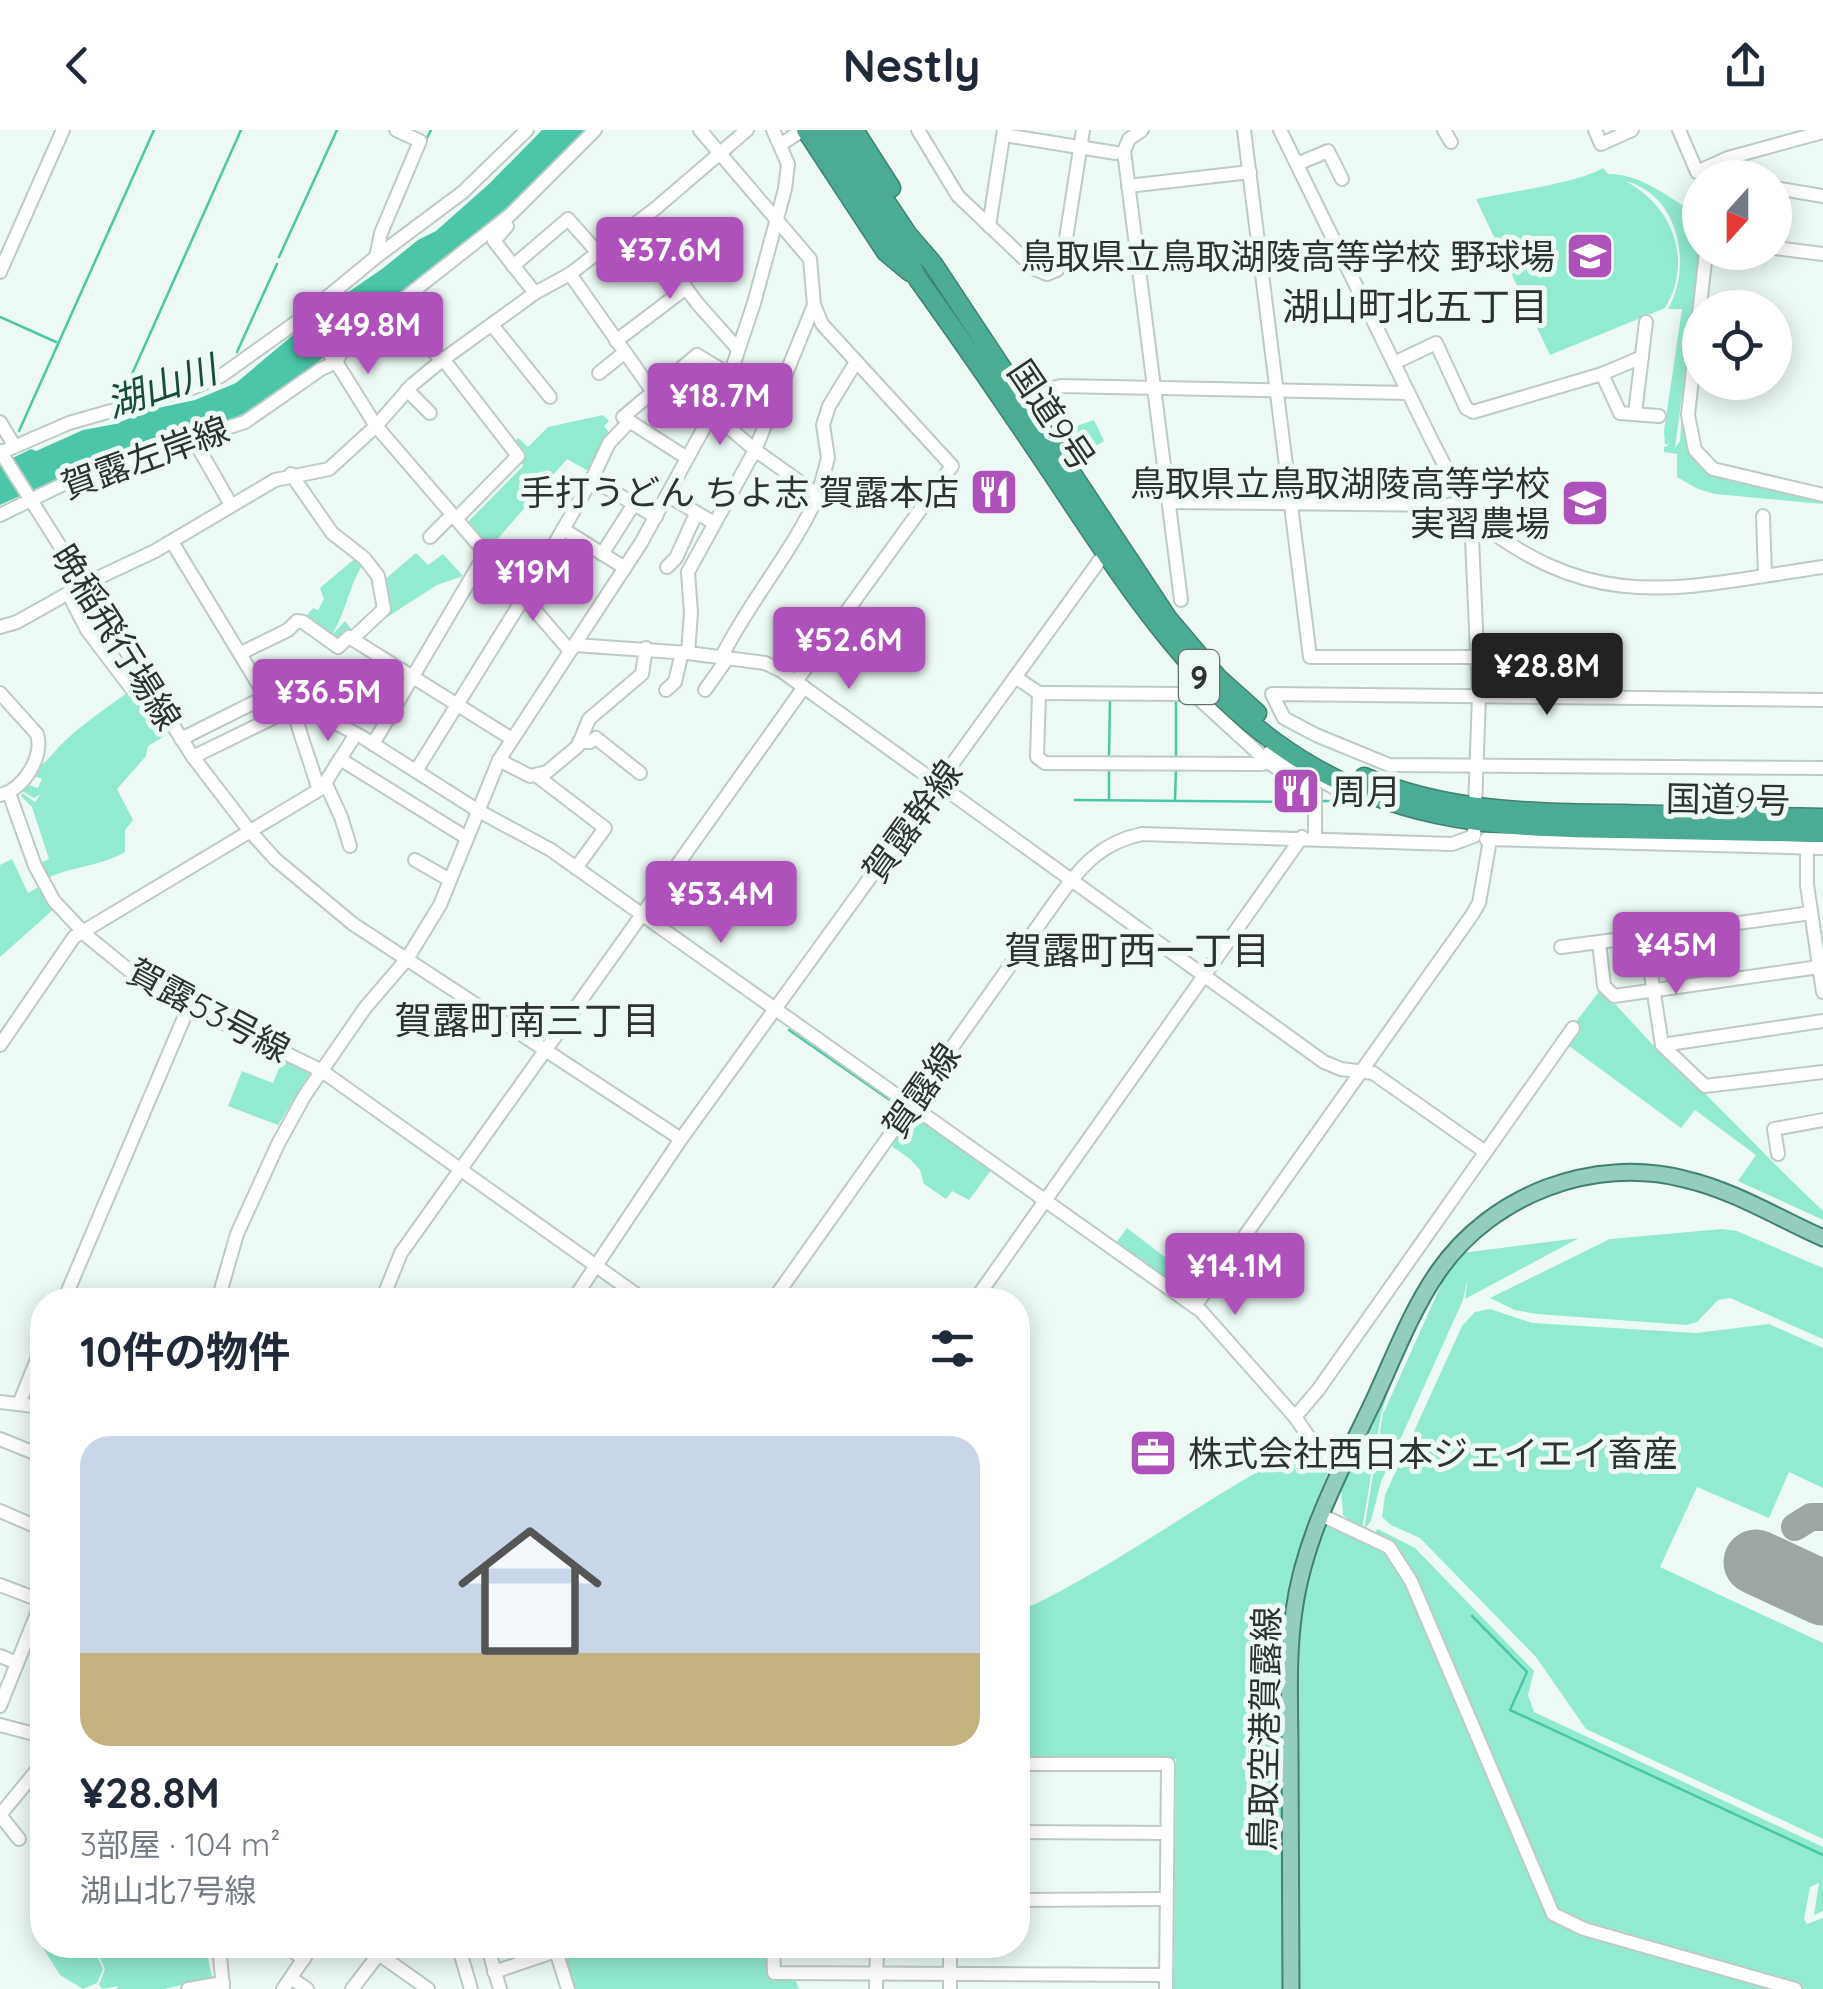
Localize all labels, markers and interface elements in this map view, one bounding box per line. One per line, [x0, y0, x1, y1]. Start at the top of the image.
text: Nestly [843, 37, 980, 93]
icon: back [50, 38, 105, 93]
icon: share [1718, 38, 1773, 93]
north arrow [1682, 160, 1792, 270]
map controls [1682, 160, 1792, 400]
pin: ¥37.6M [589, 217, 751, 302]
text: ¥37.6M [618, 229, 722, 269]
school or university icon: 鳥取県立鳥取湖陵高等学校 野球場 [1564, 230, 1616, 282]
place label: 鳥取県立鳥取湖陵高等学校 野球場 [1020, 234, 1555, 278]
district label: 湖山町北五丁目 [1282, 282, 1548, 330]
button: locate [1682, 290, 1792, 400]
pin: ¥49.8M [287, 292, 449, 377]
text: ¥49.8M [315, 304, 421, 344]
water label: 湖山川 [99, 343, 226, 427]
street label: 国道9号 [999, 351, 1105, 479]
pin: ¥18.7M [639, 363, 801, 448]
text: ¥18.7M [670, 375, 770, 415]
street label: 賀露左岸線 [55, 406, 235, 508]
place label: 鳥取県立鳥取湖陵高等学校 実習農場 [1130, 461, 1550, 545]
restaurant icon: 手打うどん ちよ志 賀露本店 [968, 466, 1020, 518]
place label: 手打うどん ちよ志 賀露本店 [520, 470, 959, 514]
school or university icon: 鳥取県立鳥取湖陵高等学校 実習農場 [1559, 477, 1611, 529]
street label: 晩稲飛行場線 [43, 536, 191, 738]
pin: ¥19M [474, 539, 592, 624]
text: ¥19M [495, 551, 571, 591]
pin: ¥52.6M [768, 607, 930, 692]
text: ¥52.6M [795, 619, 903, 659]
pin: ¥28.8M [1466, 633, 1628, 718]
text: ¥28.8M [1494, 645, 1600, 685]
road number: 9 [1179, 650, 1219, 704]
pin: ¥36.5M [247, 659, 409, 744]
text: ¥36.5M [275, 671, 381, 711]
street label: 賀露幹線 [853, 751, 971, 891]
restaurant icon: 周月 [1270, 765, 1322, 817]
place label: 周月 [1331, 769, 1401, 813]
street label: 国道9号 [1665, 776, 1791, 822]
pin: ¥53.4M [640, 861, 802, 946]
text: ¥53.4M [668, 873, 774, 913]
pin: ¥45M [1617, 912, 1735, 997]
text: ¥45M [1635, 924, 1717, 964]
district label: 賀露町西一丁目 [1004, 926, 1270, 974]
street label: 賀露53号線 [120, 949, 298, 1071]
district label: 賀露町南三丁目 [394, 996, 660, 1044]
street label: 賀露線 [873, 1034, 969, 1146]
pin: ¥14.1M [1154, 1233, 1316, 1318]
text: ¥14.1M [1187, 1245, 1283, 1285]
icon: filters [925, 1321, 980, 1376]
text: 10件の物件 [80, 1325, 290, 1378]
office icon: 株式会社西日本ジェイエイ畜産 [1127, 1427, 1179, 1479]
place label: 株式会社西日本ジェイエイ畜産 [1188, 1431, 1678, 1475]
icon: home [440, 1501, 620, 1681]
street label: 鳥取空港賀露線 [1240, 1606, 1288, 1852]
text: ¥28.8M [80, 1766, 220, 1819]
text: 3部屋 · 104 m² [80, 1824, 280, 1864]
text: 湖山北7号線 [80, 1870, 256, 1910]

